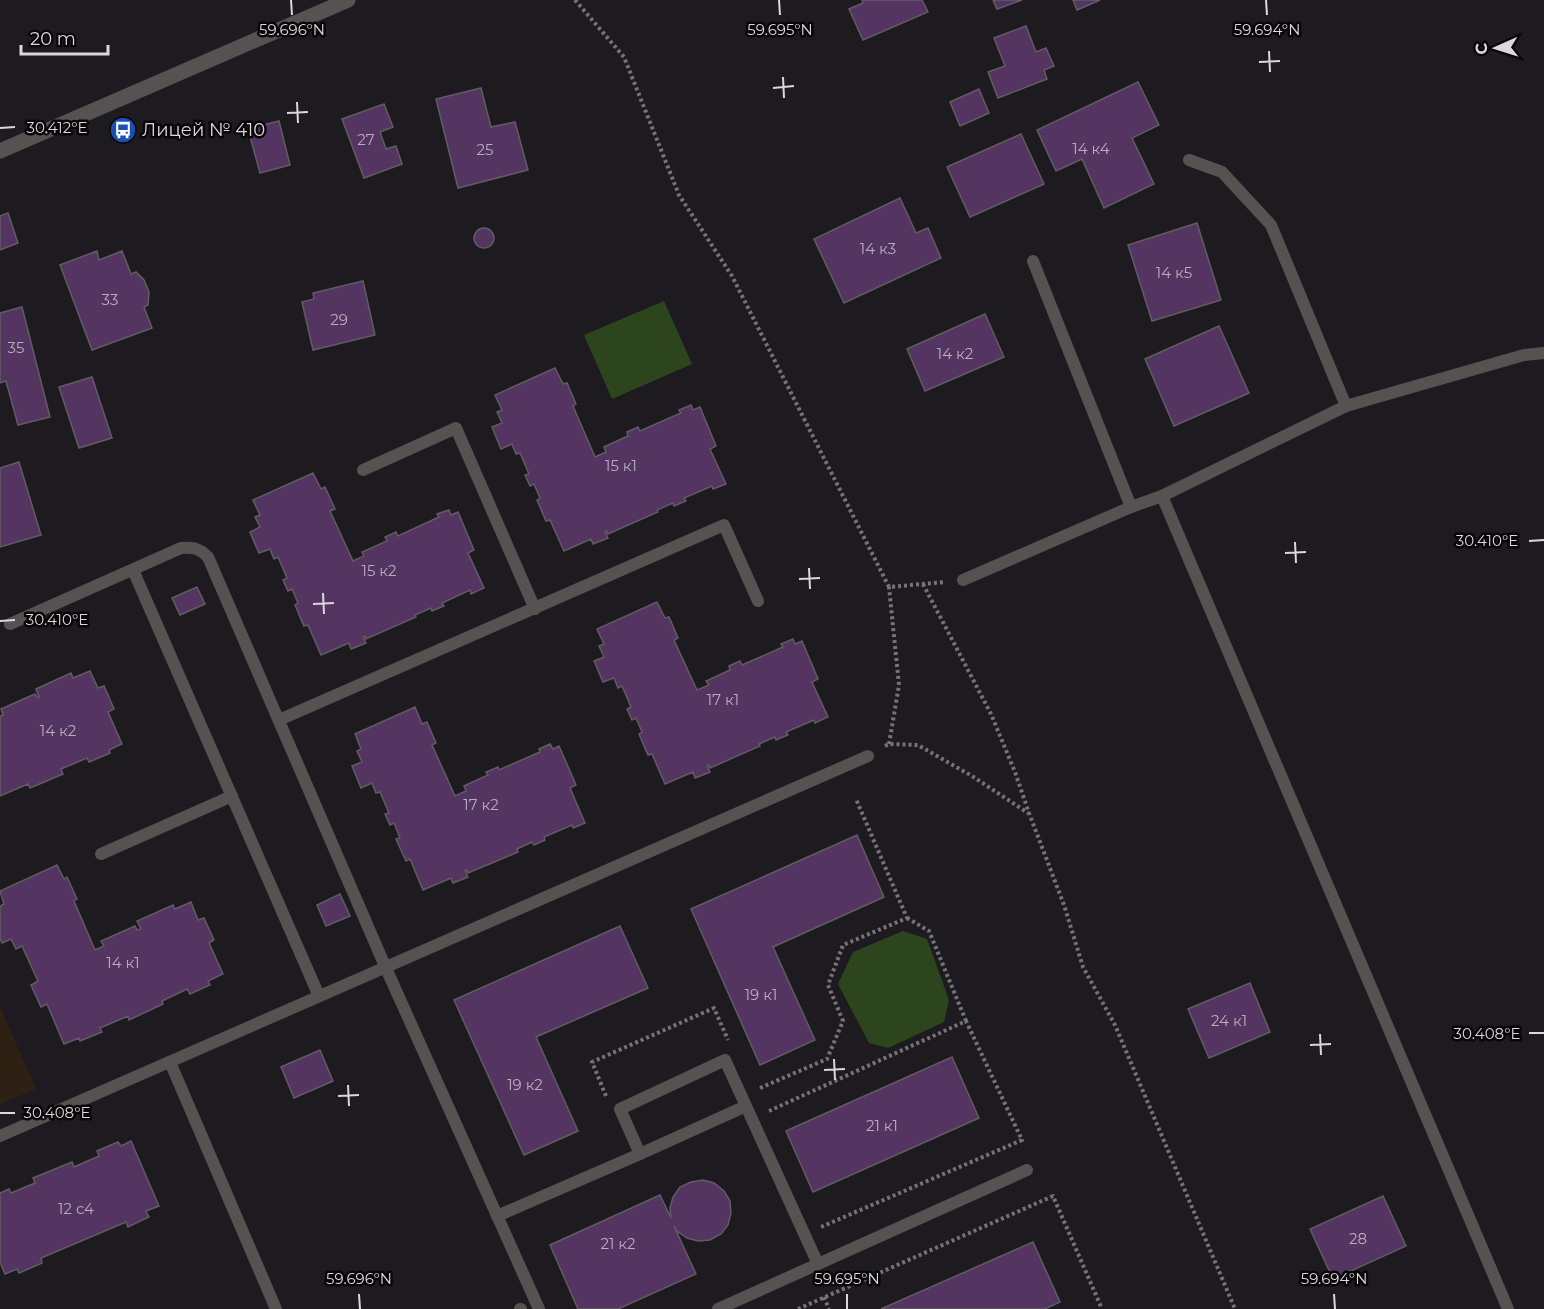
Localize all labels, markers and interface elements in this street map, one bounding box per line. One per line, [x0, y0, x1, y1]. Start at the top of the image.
scale bar [21, 18, 108, 56]
north arrow [1466, 18, 1526, 78]
text: 59.696°N [259, 20, 325, 39]
text: 59.695°N [747, 20, 813, 39]
text: 59.694°N [1234, 20, 1300, 39]
text: 20 m [30, 28, 76, 50]
text: С [1472, 42, 1491, 55]
bus stop icon: Лицей № 410 [108, 115, 138, 145]
text: 30.412°E [26, 118, 88, 137]
place label: Лицей № 410 [142, 119, 265, 141]
house number: 27 [357, 130, 375, 149]
house number: 14 к4 [1072, 139, 1110, 158]
house number: 25 [476, 140, 494, 159]
house number: 14 к3 [860, 239, 896, 258]
house number: 14 к5 [1156, 263, 1192, 282]
house number: 33 [102, 290, 118, 309]
house number: 29 [330, 310, 348, 329]
house number: 35 [8, 338, 24, 357]
house number: 14 к2 [937, 344, 973, 363]
house number: 15 к1 [605, 456, 637, 475]
text: 30.410°E [1456, 531, 1518, 550]
house number: 15 к2 [361, 561, 397, 580]
text: 30.410°E [26, 610, 88, 629]
house number: 17 к1 [707, 690, 739, 709]
house number: 14 к2 [40, 721, 76, 740]
house number: 17 к2 [463, 795, 499, 814]
house number: 14 к1 [106, 953, 140, 972]
house number: 19 к1 [745, 985, 777, 1004]
house number: 24 к1 [1211, 1011, 1247, 1030]
text: 30.408°E [1454, 1024, 1520, 1043]
house number: 19 к2 [507, 1075, 543, 1094]
text: 30.408°E [24, 1103, 90, 1122]
house number: 21 к1 [866, 1116, 898, 1135]
house number: 12 с4 [58, 1199, 94, 1218]
house number: 28 [1349, 1229, 1367, 1248]
house number: 21 к2 [600, 1234, 636, 1253]
text: 59.696°N [326, 1269, 392, 1288]
text: 59.695°N [814, 1269, 880, 1288]
text: 59.694°N [1301, 1269, 1367, 1288]

